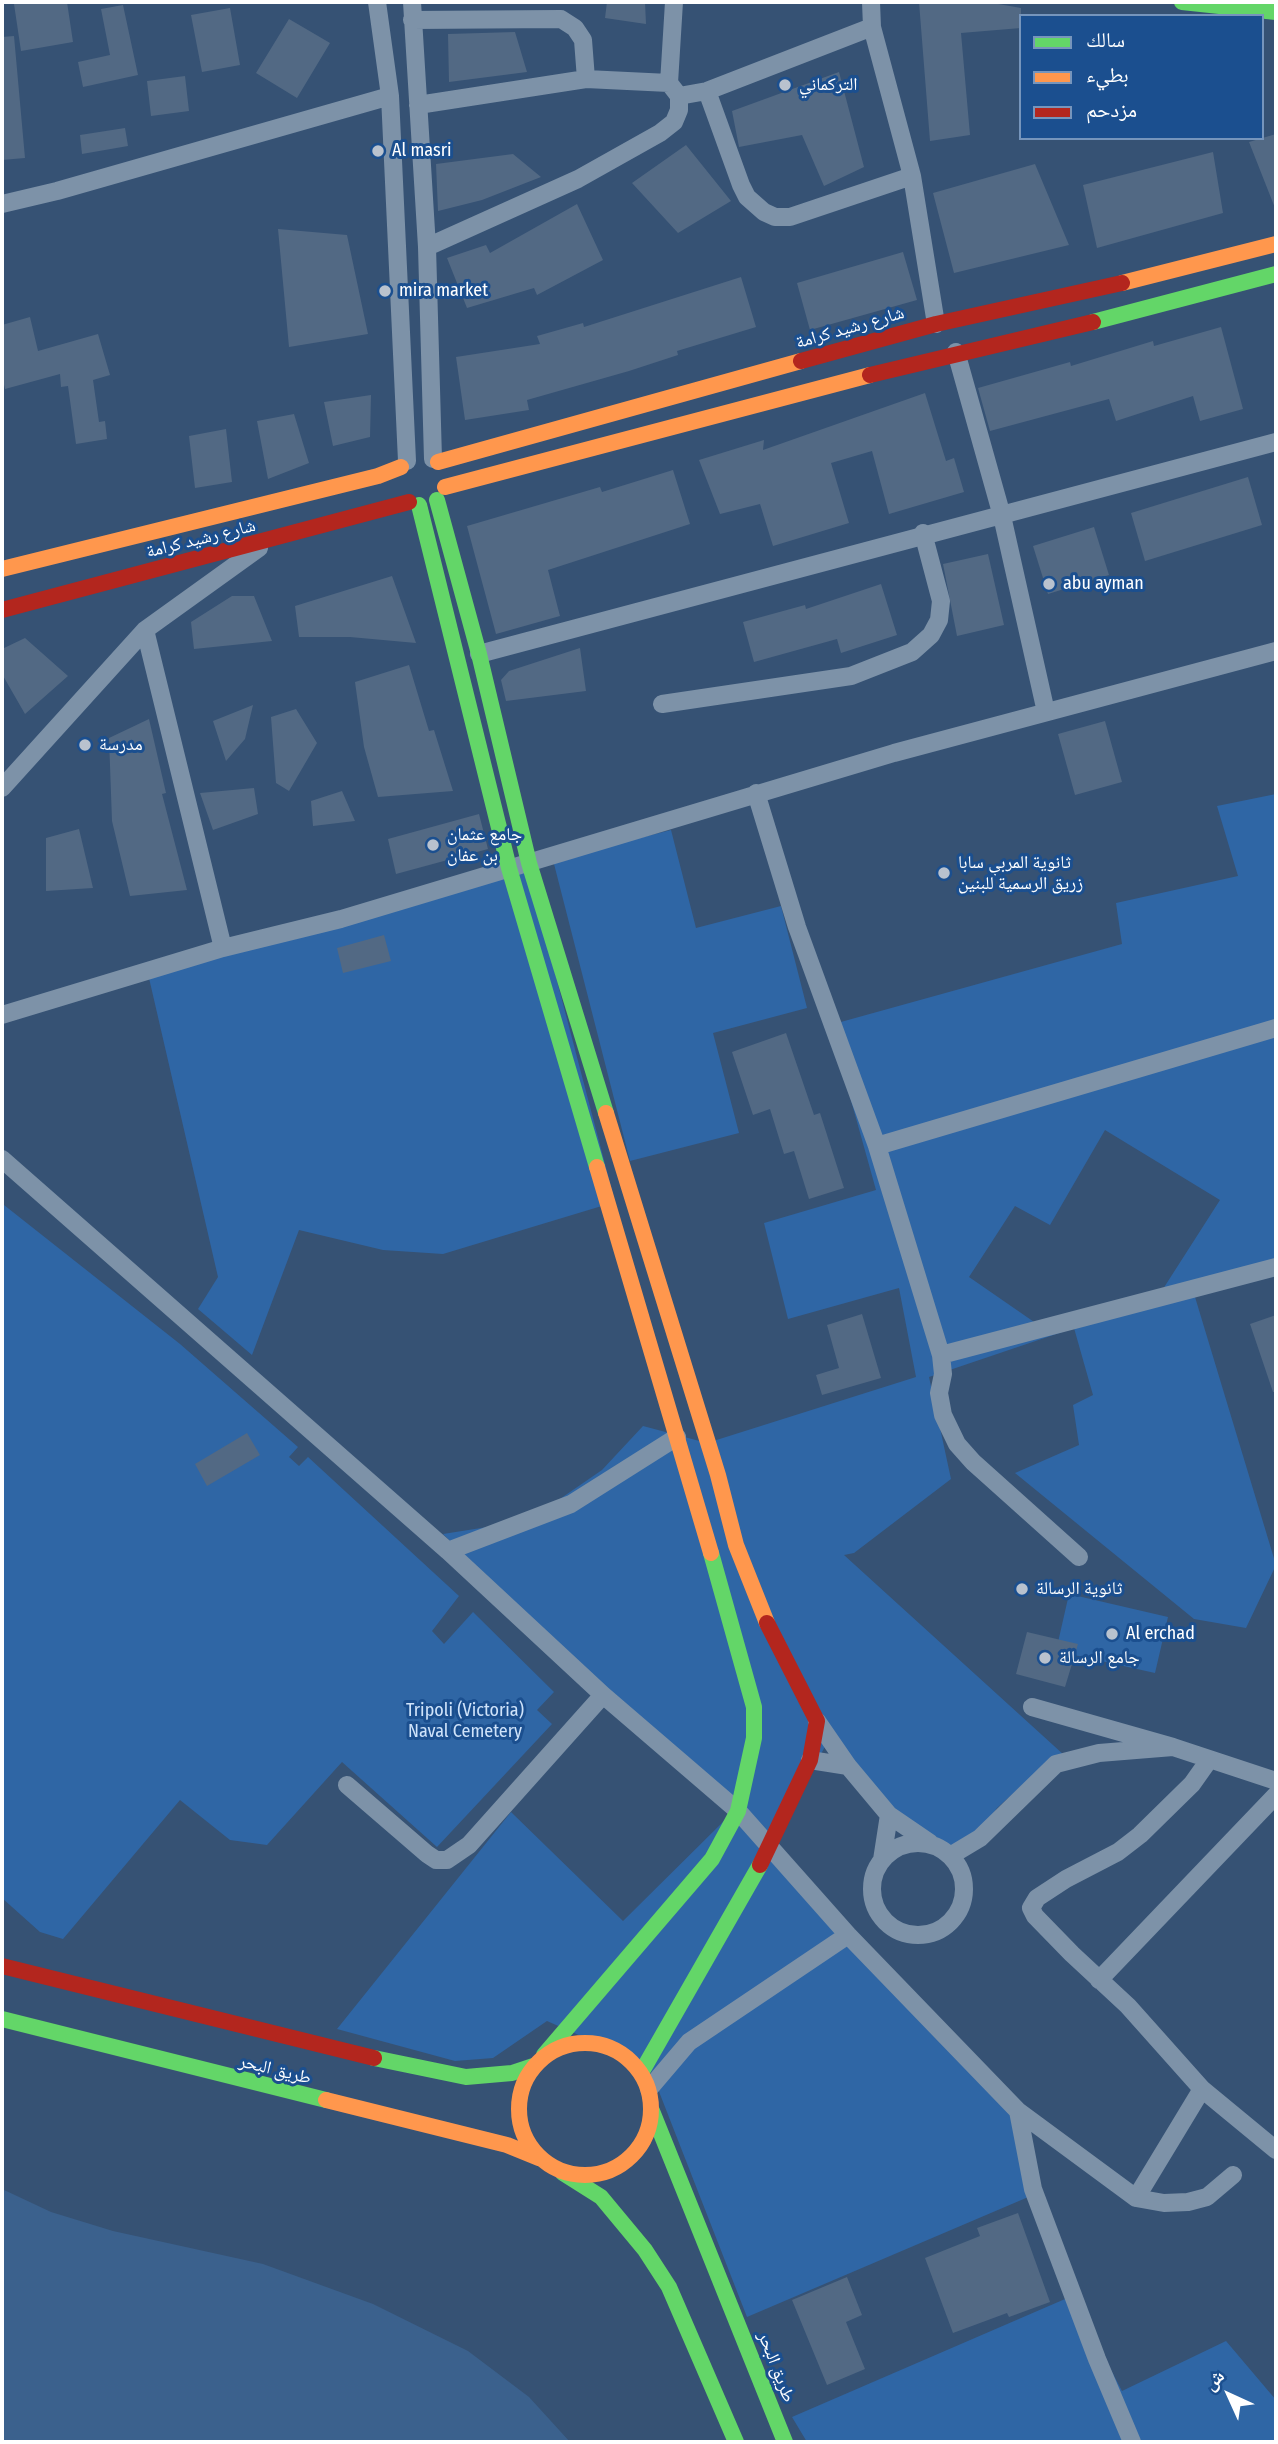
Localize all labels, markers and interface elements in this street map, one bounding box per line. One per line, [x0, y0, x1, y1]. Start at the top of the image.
legend [1019, 14, 1264, 140]
text: سالك [1086, 27, 1125, 53]
text: بطيء [1086, 62, 1129, 88]
place label: التركماني [799, 74, 858, 96]
marker: التركماني [777, 77, 793, 93]
text: مزدحم [1086, 97, 1137, 123]
place label: Al masri [392, 140, 451, 162]
marker: Al masri [370, 143, 386, 159]
place label: mira market [399, 280, 488, 302]
marker: mira market [377, 283, 393, 299]
street label: شارع رشيد كرامة [793, 302, 907, 354]
street label: شارع رشيد كرامة [144, 515, 258, 563]
place label: abu ayman [1063, 573, 1144, 595]
marker: abu ayman [1041, 576, 1057, 592]
place label: مدرسة [99, 734, 143, 756]
marker: مدرسة [77, 737, 93, 753]
place label: جامع عثمان بن عفان [447, 824, 522, 866]
marker: جامع عثمان بن عفان [425, 837, 441, 853]
place label: ثانوية المربي سابا زريق الرسمية للبنين [958, 852, 1083, 894]
marker: ثانوية المربي سابا زريق الرسمية للبنين [936, 865, 952, 881]
place label: ثانوية الرسالة [1036, 1578, 1122, 1600]
marker: ثانوية الرسالة [1014, 1581, 1030, 1597]
place label: Al erchad [1126, 1623, 1195, 1645]
marker: Al erchad [1104, 1626, 1120, 1642]
place label: جامع الرسالة [1059, 1647, 1140, 1669]
marker: جامع الرسالة [1037, 1650, 1053, 1666]
park label: Tripoli (Victoria) Naval Cemetery [406, 1700, 524, 1742]
street label: طريق البحر [237, 2051, 313, 2089]
street label: طريق البحر [753, 2329, 799, 2405]
north arrow [1194, 2360, 1264, 2430]
text: ش [1199, 2365, 1229, 2395]

